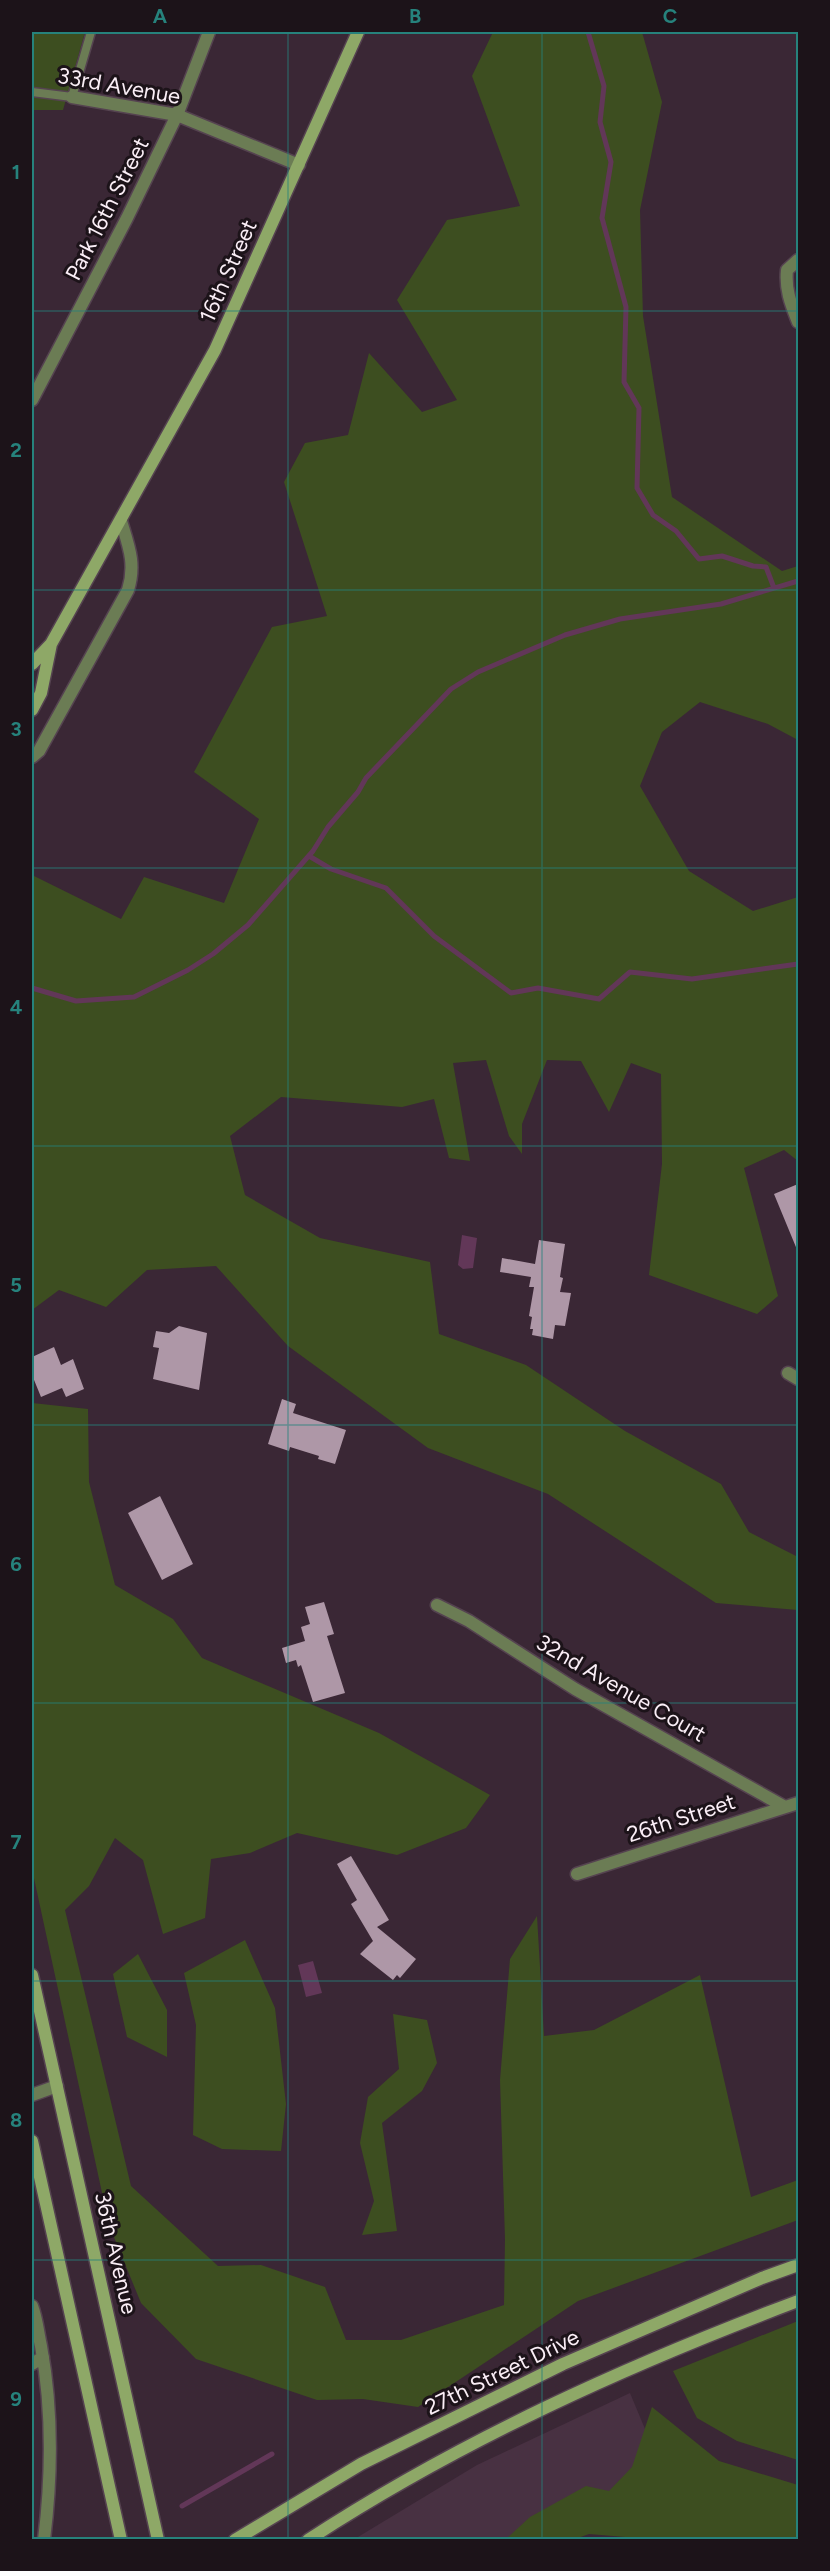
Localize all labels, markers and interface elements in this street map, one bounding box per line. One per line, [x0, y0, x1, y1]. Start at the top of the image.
text: A [153, 4, 168, 28]
text: B [409, 4, 421, 28]
text: C [663, 4, 677, 28]
street label: 33rd Avenue [56, 62, 182, 110]
street label: Park 16th Street [59, 133, 155, 285]
text: 1 [12, 160, 20, 184]
street label: 16th Street [193, 216, 263, 326]
text: 2 [10, 438, 22, 462]
text: 3 [10, 717, 22, 741]
text: 4 [10, 995, 23, 1019]
text: 5 [10, 1273, 22, 1297]
text: 6 [10, 1552, 22, 1576]
street label: 32nd Avenue Court [531, 1628, 711, 1748]
street label: 26th Street [623, 1788, 739, 1848]
text: 7 [10, 1830, 22, 1854]
text: 8 [10, 2108, 22, 2132]
street label: 36th Avenue [89, 2189, 143, 2317]
street label: 27th Street Drive [421, 2323, 583, 2421]
text: 9 [10, 2387, 22, 2411]

